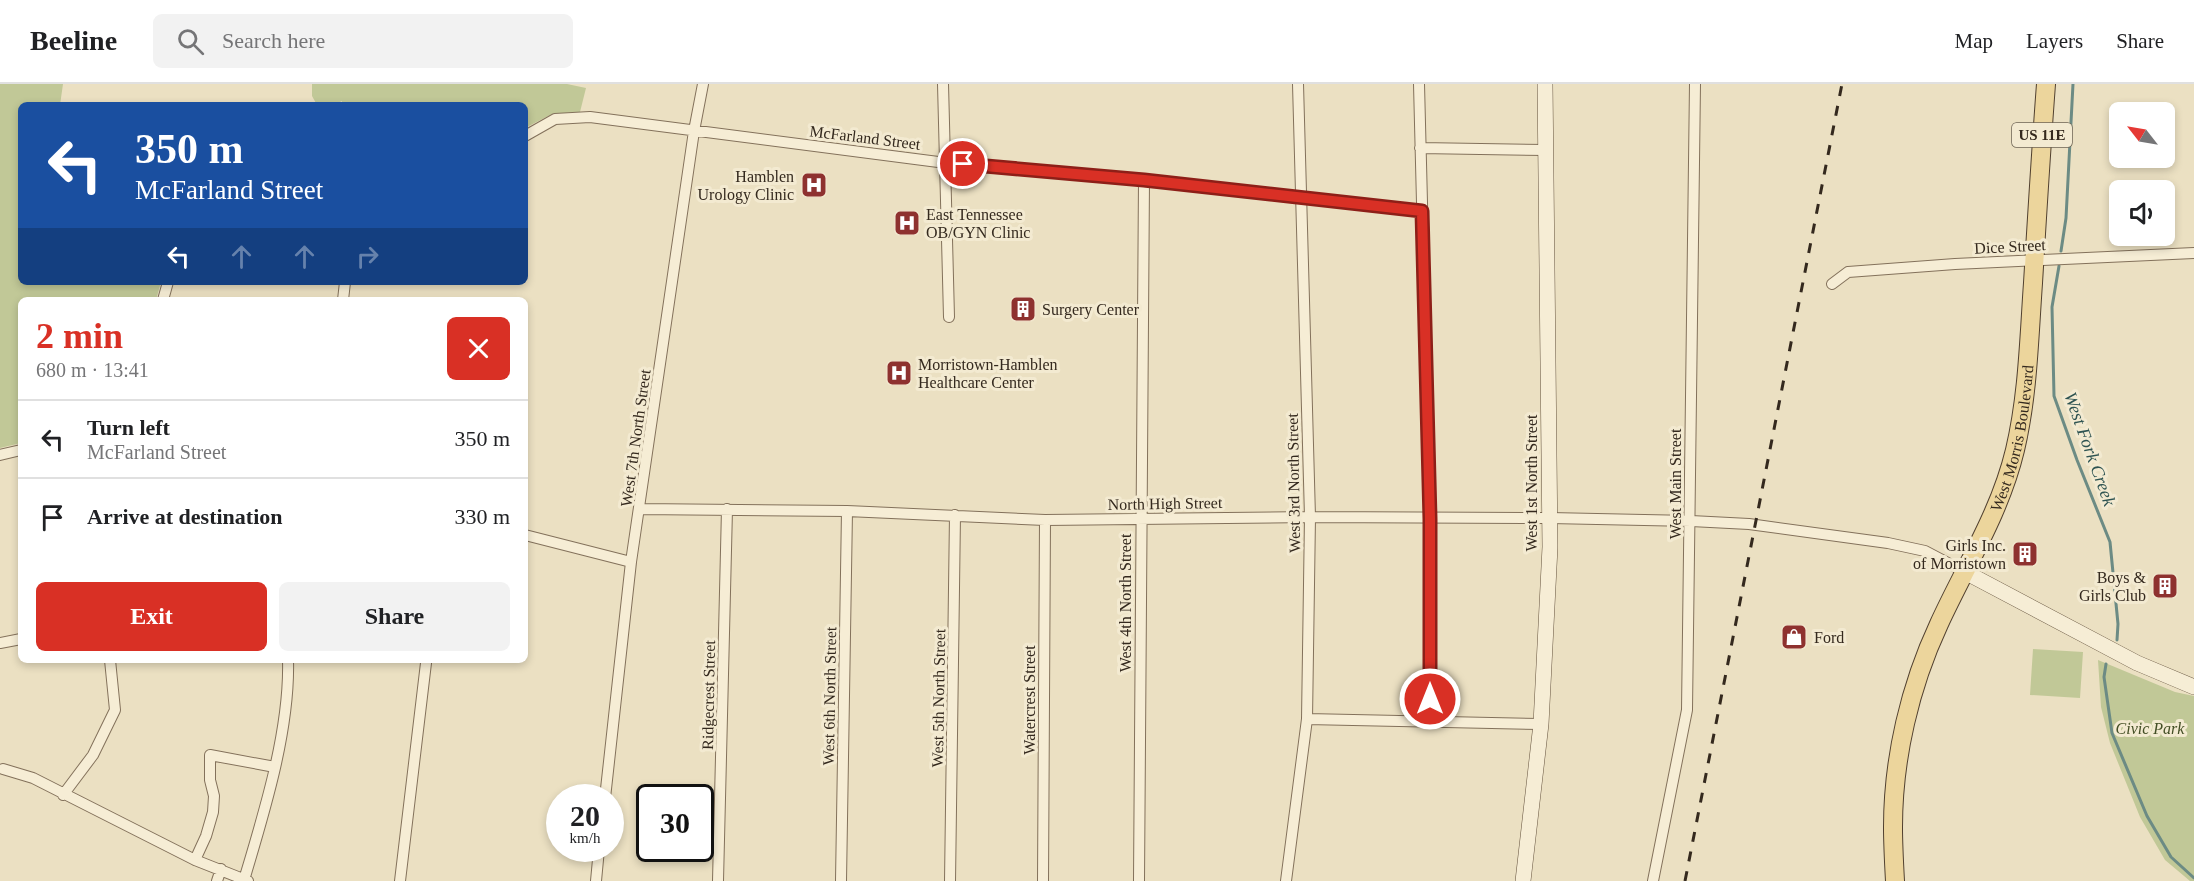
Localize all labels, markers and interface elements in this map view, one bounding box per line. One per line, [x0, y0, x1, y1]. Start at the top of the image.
search box [153, 14, 573, 68]
text: Beeline [30, 25, 117, 56]
icon: search [174, 25, 207, 58]
text: Search here [222, 28, 325, 53]
text: Map [1955, 29, 1993, 53]
text: Layers [2026, 29, 2083, 53]
text: Share [2116, 29, 2164, 53]
north arrow [2109, 102, 2175, 168]
map controls [2109, 102, 2175, 246]
street label: McFarland Street [809, 122, 922, 153]
road number: US 11E [2012, 123, 2072, 147]
icon: left [36, 126, 114, 204]
text: 350 m [135, 126, 244, 172]
pin [937, 138, 988, 189]
icon: arrive [946, 147, 979, 180]
place label: Hamblen Urology Clinic [698, 168, 794, 204]
hospital icon: Hamblen Urology Clinic [799, 170, 829, 200]
text: McFarland Street [135, 175, 323, 205]
button: sound [2109, 180, 2175, 246]
place label: East Tennessee OB/GYN Clinic [926, 206, 1030, 241]
hospital icon: East Tennessee OB/GYN Clinic [892, 208, 922, 238]
street label: Dice Street [1974, 236, 2047, 257]
icon: left [162, 240, 195, 273]
icon: ahead [225, 240, 258, 273]
icon: ahead [288, 240, 321, 273]
icon: right [351, 240, 384, 273]
building icon: Surgery Center [1008, 294, 1038, 324]
place label: Surgery Center [1042, 301, 1140, 319]
text: 2 min [36, 316, 123, 356]
button: close [447, 317, 510, 380]
place label: Morristown-Hamblen Healthcare Center [918, 356, 1058, 391]
hospital icon: Morristown-Hamblen Healthcare Center [884, 358, 914, 388]
text: 680 m · 13:41 [36, 359, 149, 381]
street label: West Morris Boulevard [1987, 364, 2036, 514]
street label: West 7th North Street [617, 368, 654, 508]
water label: West Fork Creek [2060, 389, 2120, 510]
street label: West 3rd North Street [1284, 413, 1303, 553]
street label: West 1st North Street [1523, 414, 1540, 551]
text: Turn left [87, 415, 170, 440]
icon: left [36, 423, 69, 456]
text: 350 m [454, 426, 510, 451]
street label: West Main Street [1667, 428, 1684, 539]
text: McFarland Street [87, 441, 226, 463]
street label: North High Street [1108, 494, 1223, 514]
icon: arrive [36, 501, 69, 534]
text: Arrive at destination [87, 504, 283, 529]
text: 330 m [454, 504, 510, 529]
street label: West 4th North Street [1117, 533, 1134, 672]
place label: Girls Inc. of Morristown [1913, 537, 2006, 572]
building icon: Girls Inc. of Morristown [2010, 539, 2040, 569]
place label: Boys & Girls Club [2079, 569, 2147, 604]
building icon: Boys & Girls Club [2150, 571, 2180, 601]
button: Exit [36, 582, 267, 651]
button: Share [279, 582, 510, 651]
shop icon: Ford [1779, 622, 1809, 652]
street label: West 6th North Street [820, 626, 839, 765]
street label: West 5th North Street [929, 628, 948, 767]
place label: Ford [1814, 629, 1844, 646]
street label: Ridgecrest Street [699, 639, 719, 750]
street label: Watercrest Street [1021, 645, 1038, 755]
position arrow [1398, 667, 1462, 731]
park label: Civic Park [2116, 720, 2185, 737]
speed limit sign: 30 [636, 784, 714, 862]
text: 20 [570, 799, 600, 832]
text: km/h [570, 830, 600, 846]

